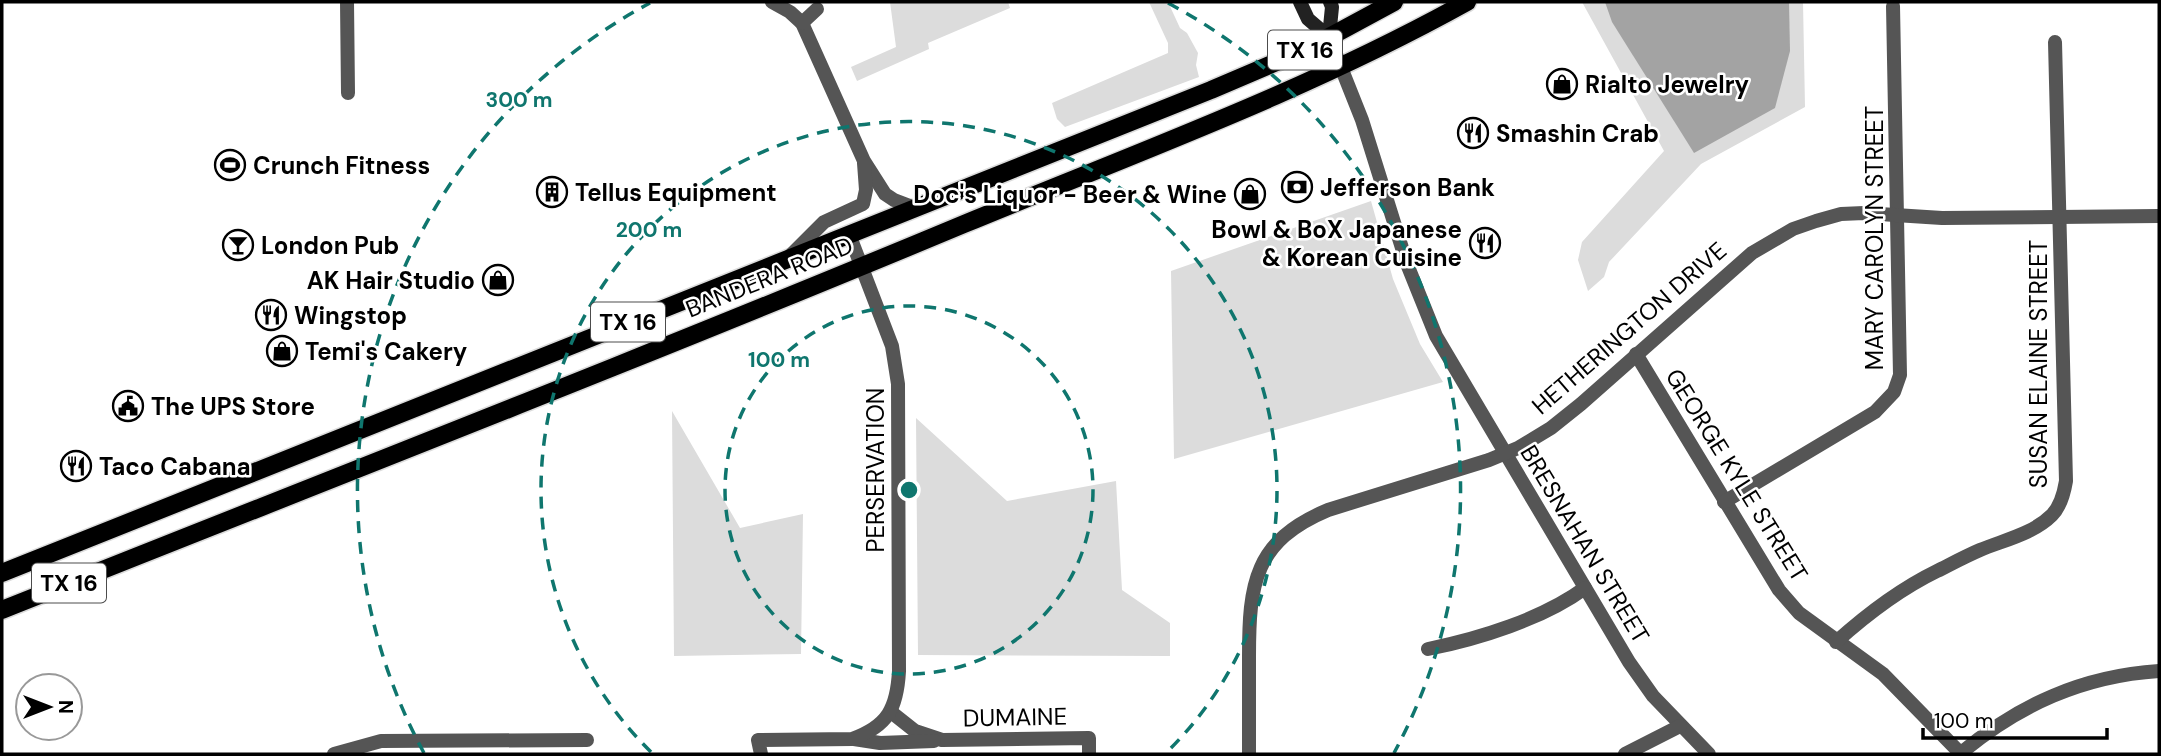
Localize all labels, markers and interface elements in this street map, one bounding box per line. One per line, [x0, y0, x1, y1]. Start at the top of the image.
road number: TX 16 [1268, 31, 1342, 70]
shop icon: Rialto Jewelry [1545, 67, 1579, 101]
place label: Rialto Jewelry [1585, 69, 1749, 100]
text: 300 m [486, 86, 552, 114]
street label: MARY CAROLYN STREET [1859, 106, 1890, 370]
restaurant icon: Smashin Crab [1456, 116, 1490, 150]
place label: Smashin Crab [1496, 118, 1659, 149]
sports icon: Crunch Fitness [213, 148, 247, 182]
place label: Crunch Fitness [253, 150, 430, 181]
bank icon: Jefferson Bank [1280, 170, 1314, 204]
place label: Jefferson Bank [1320, 172, 1495, 203]
building icon: Tellus Equipment [535, 175, 569, 209]
place label: Tellus Equipment [575, 177, 777, 208]
shop icon: Doc's Liquor - Beer & Wine [1233, 177, 1267, 211]
place label: Doc's Liquor - Beer & Wine [913, 179, 1227, 210]
place label: Bowl & BoX Japanese & Korean Cuisine [1211, 214, 1462, 273]
text: 200 m [616, 216, 682, 244]
restaurant icon: Bowl & BoX Japanese & Korean Cuisine [1468, 226, 1502, 260]
bar icon: London Pub [221, 228, 255, 262]
street label: BANDERA ROAD [681, 229, 857, 325]
place label: London Pub [261, 230, 399, 261]
street label: HETHERINGTON DRIVE [1525, 235, 1733, 421]
street label: SUSAN ELAINE STREET [2023, 240, 2054, 488]
shop icon: AK Hair Studio [481, 263, 515, 297]
place label: AK Hair Studio [307, 265, 475, 296]
restaurant icon: Wingstop [254, 298, 288, 332]
place label: Wingstop [294, 300, 407, 331]
road number: TX 16 [591, 302, 665, 342]
shop icon: Temi's Cakery [265, 334, 299, 368]
place label: Temi's Cakery [305, 336, 468, 367]
text: 100 m [748, 346, 810, 374]
street label: GEORGE KYLE STREET [1659, 363, 1815, 587]
street label: PERSERVATION [860, 388, 891, 552]
public building icon: The UPS Store [111, 389, 145, 423]
place label: The UPS Store [151, 391, 315, 422]
street label: BRESNAHAN STREET [1514, 439, 1656, 649]
restaurant icon: Taco Cabana [59, 449, 93, 483]
place label: Taco Cabana [99, 451, 251, 482]
centre of rings [897, 478, 921, 502]
road number: TX 16 [32, 564, 106, 603]
north arrow [14, 672, 84, 742]
scale bar [1923, 696, 2107, 740]
text: N [53, 700, 78, 714]
street label: DUMAINE [963, 701, 1067, 733]
text: 100 m [1934, 707, 1994, 735]

